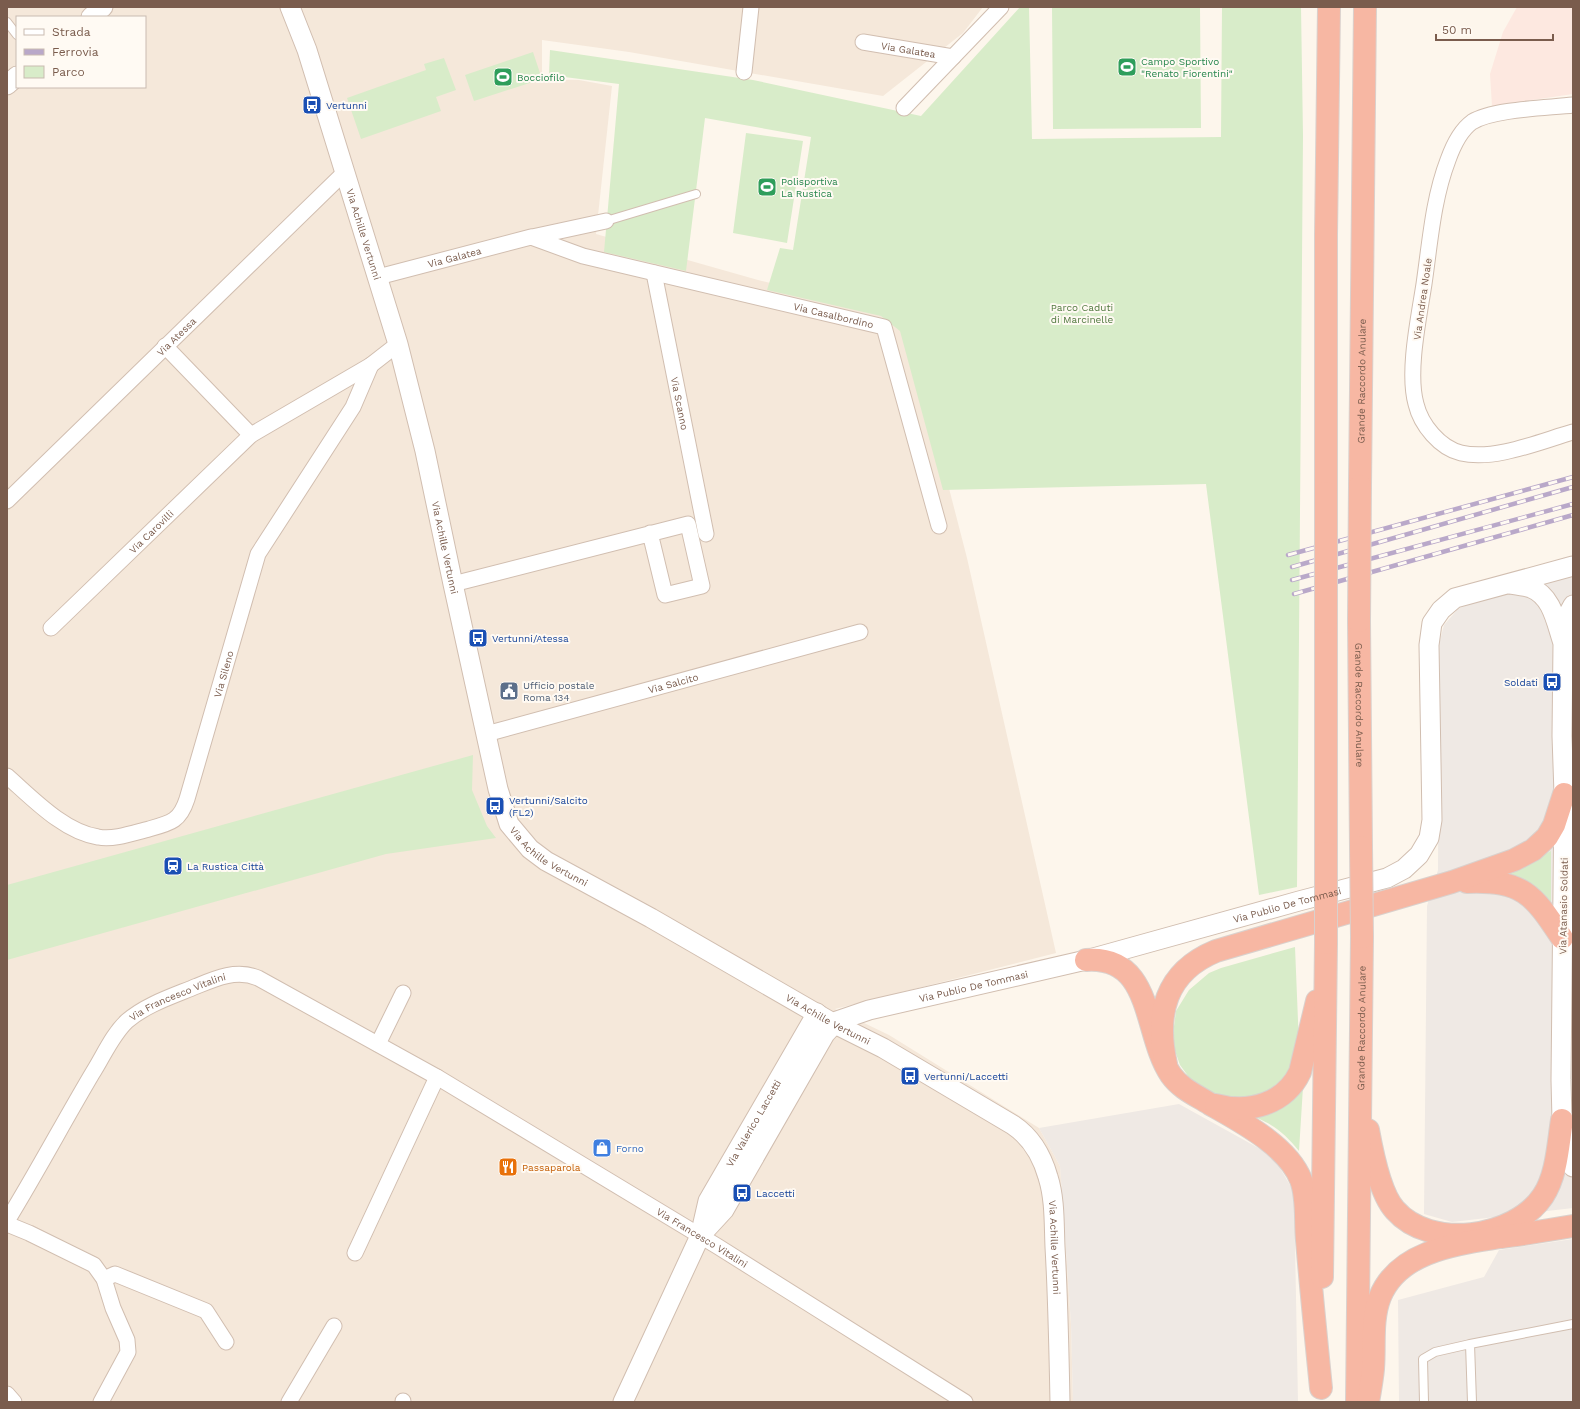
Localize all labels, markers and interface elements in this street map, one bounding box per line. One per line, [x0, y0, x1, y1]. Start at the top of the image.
legend [16, 16, 146, 88]
scale bar [1436, 16, 1553, 42]
text: 50 m [1442, 23, 1472, 37]
text: Strada [52, 25, 91, 39]
street label: Via Galatea [880, 40, 937, 60]
text: Ferrovia [52, 45, 99, 59]
sports icon: Campo Sportivo "Renato Fiorentini" [1116, 56, 1138, 78]
place label: Campo Sportivo "Renato Fiorentini" [1141, 56, 1233, 79]
text: Parco [52, 65, 85, 79]
sports icon: Bocciofilo [492, 66, 514, 88]
place label: Bocciofilo [517, 72, 565, 83]
bus stop icon: Vertunni [301, 94, 323, 116]
place label: Vertunni [326, 100, 367, 111]
sports icon: Polisportiva La Rustica [756, 176, 778, 198]
place label: Polisportiva La Rustica [781, 176, 838, 199]
street label: Via Achille Vertunni [344, 187, 383, 281]
street label: Via Galatea [427, 245, 483, 270]
street label: Via Andrea Noale [1411, 257, 1434, 341]
street label: Via Casalbordino [792, 301, 875, 330]
park label: Parco Caduti di Marcinelle [1051, 302, 1113, 325]
street label: Via Atessa [155, 315, 198, 358]
street label: Grande Raccordo Anulare [1355, 318, 1368, 443]
street label: Via Scanno [669, 376, 690, 431]
street label: Via Achille Vertunni [430, 500, 460, 595]
street label: Via Carovilli [127, 508, 176, 556]
bus stop icon: Vertunni/Atessa [467, 627, 489, 649]
place label: Vertunni/Atessa [492, 633, 569, 644]
street label: Grande Raccordo Anulare [1353, 643, 1365, 768]
street label: Via Sileno [212, 649, 236, 699]
street label: Via Salcito [647, 671, 700, 696]
bus stop icon: Soldati [1541, 671, 1563, 693]
place label: Soldati [1504, 677, 1538, 688]
public building icon: Ufficio postale Roma 134 [498, 680, 520, 702]
place label: Ufficio postale Roma 134 [523, 680, 595, 703]
bus stop icon: Vertunni/Salcito (FL2) [484, 795, 506, 817]
place label: Vertunni/Salcito (FL2) [509, 795, 588, 818]
street label: Via Achille Vertunni [508, 824, 590, 889]
station icon: La Rustica Città [162, 855, 184, 877]
street label: Via Atanasio Soldati [1557, 857, 1570, 955]
place label: La Rustica Città [187, 861, 264, 872]
street label: Via Publio De Tommasi [1232, 885, 1342, 925]
street label: Grande Raccordo Anulare [1355, 965, 1368, 1090]
street label: Via Publio De Tommasi [918, 969, 1029, 1004]
street label: Via Francesco Vitalini [127, 971, 227, 1023]
street label: Via Achille Vertunni [784, 992, 872, 1047]
bus stop icon: Vertunni/Laccetti [899, 1065, 921, 1087]
place label: Vertunni/Laccetti [924, 1071, 1008, 1082]
street label: Via Valerico Laccetti [724, 1078, 783, 1169]
shop icon: Forno [591, 1137, 613, 1159]
place label: Forno [616, 1143, 644, 1154]
restaurant icon: Passaparola [497, 1156, 519, 1178]
place label: Passaparola [522, 1162, 581, 1173]
bus stop icon: Laccetti [731, 1182, 753, 1204]
place label: Laccetti [756, 1188, 795, 1199]
street label: Via Achille Vertunni [1047, 1200, 1062, 1295]
street label: Via Francesco Vitalini [655, 1206, 749, 1270]

